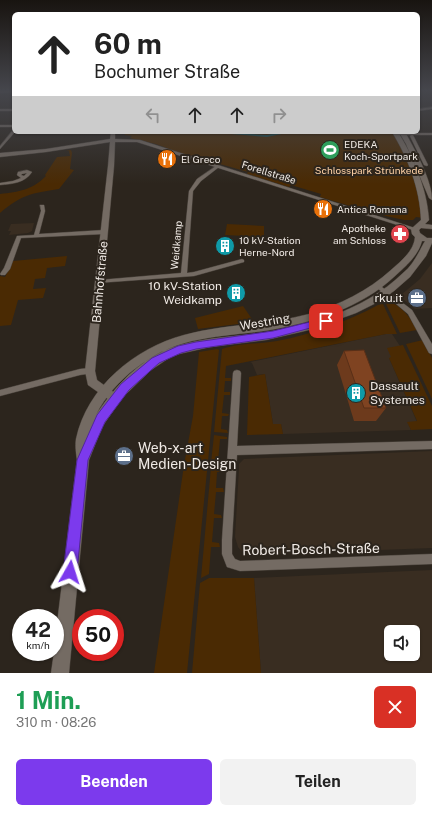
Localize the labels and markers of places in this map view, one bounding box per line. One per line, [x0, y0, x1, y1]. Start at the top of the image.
place label: EDEKA Koch-Sportpark [344, 138, 418, 162]
sports icon: EDEKA Koch-Sportpark [319, 139, 341, 161]
restaurant icon: El Greco [156, 148, 178, 170]
place label: El Greco [181, 153, 221, 165]
restaurant icon: Antica Romana [312, 198, 334, 220]
place label: Antica Romana [337, 203, 407, 215]
place label: Apotheke am Schloss [333, 222, 386, 246]
pharmacy icon: Apotheke am Schloss [389, 223, 411, 245]
place label: 10 kV-Station Herne-Nord [239, 234, 301, 258]
building icon: 10 kV-Station Herne-Nord [214, 235, 236, 257]
place label: 10 kV-Station Weidkamp [148, 279, 222, 307]
building icon: 10 kV-Station Weidkamp [225, 282, 247, 304]
office icon: rku.it [406, 287, 428, 309]
place label: rku.it [374, 291, 403, 305]
pin [309, 304, 343, 338]
place label: Dassault Systemes [370, 379, 425, 407]
building icon: Dassault Systemes [345, 382, 367, 404]
place label: Web-x-art Medien-Design [138, 440, 236, 472]
office icon: Web-x-art Medien-Design [113, 445, 135, 467]

